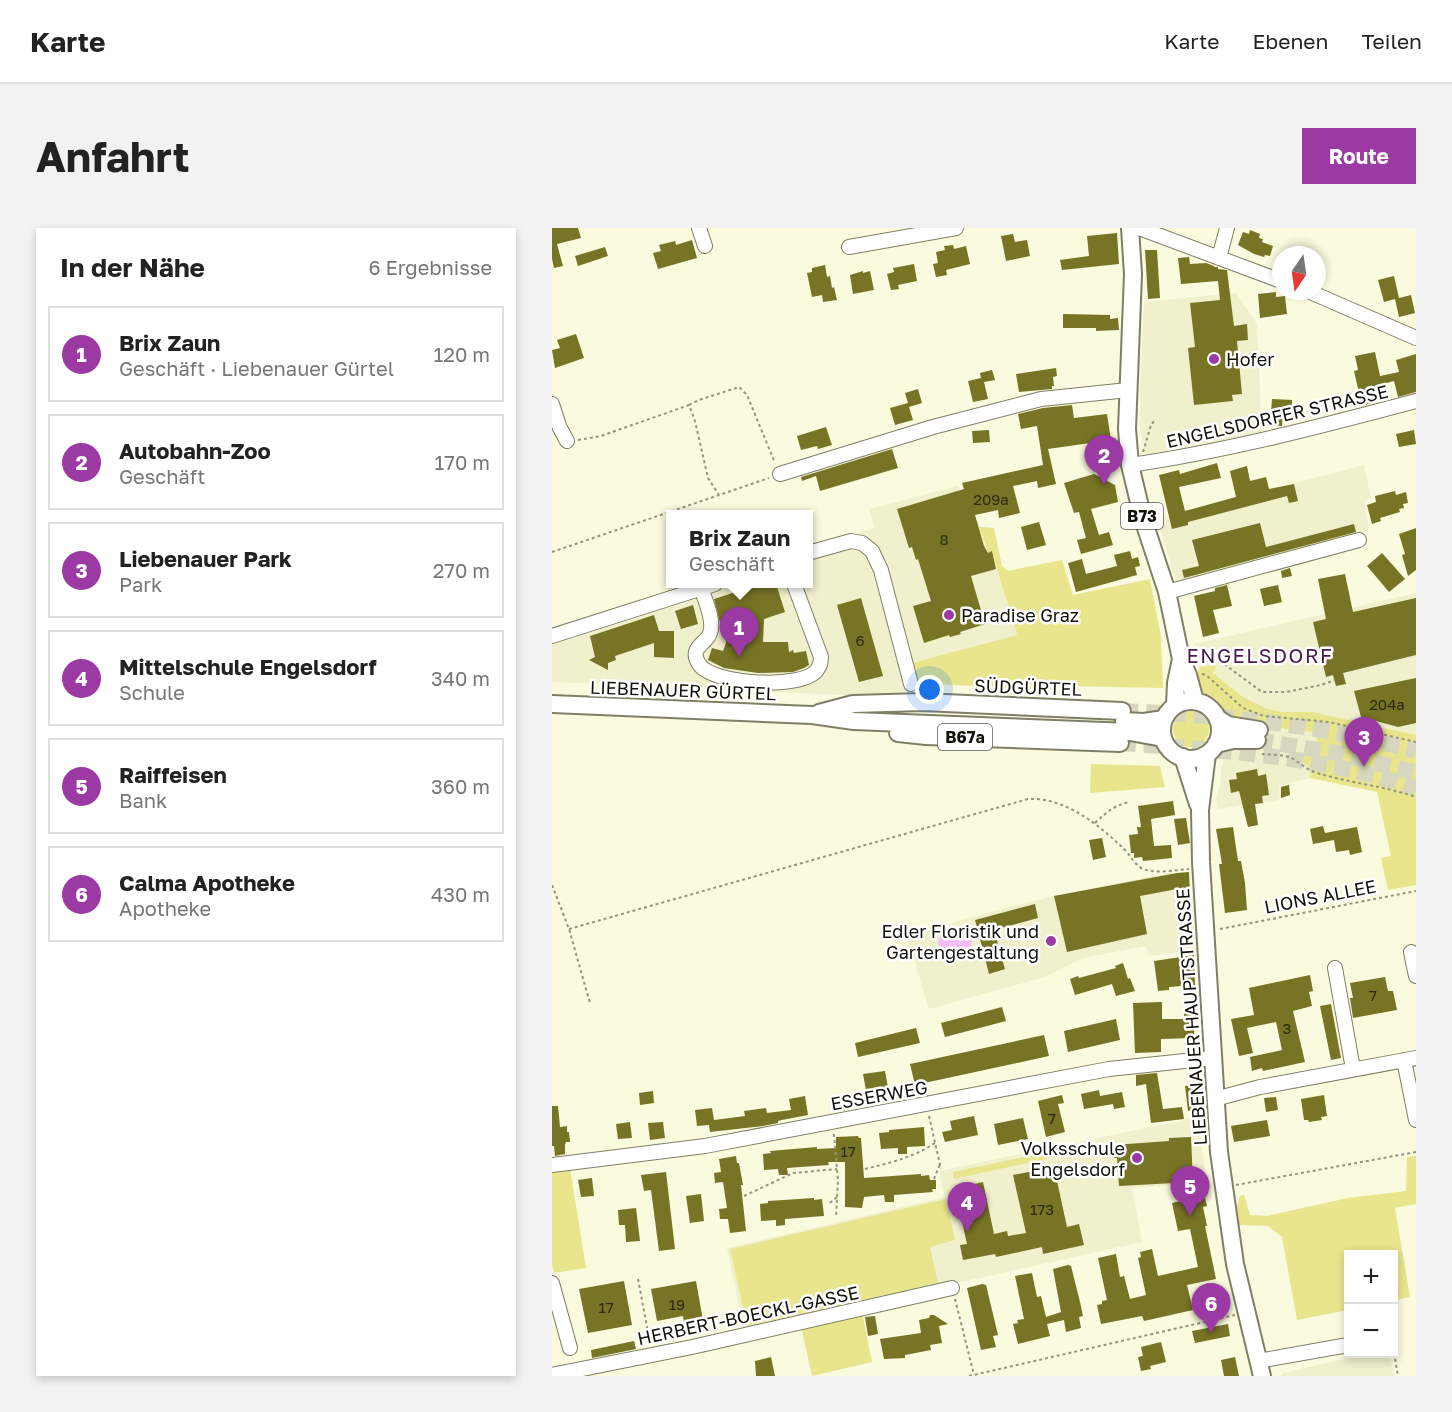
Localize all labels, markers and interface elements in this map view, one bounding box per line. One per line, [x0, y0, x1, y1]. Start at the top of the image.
text: Karte [30, 25, 105, 58]
text: Karte [1164, 28, 1220, 54]
text: Ebenen [1253, 28, 1328, 54]
text: Teilen [1361, 28, 1422, 54]
button: Route [1302, 128, 1416, 184]
text: Anfahrt [36, 131, 190, 181]
north arrow [1272, 246, 1326, 300]
text: In der Nähe [60, 252, 205, 283]
text: 6 Ergebnisse [368, 255, 492, 279]
text: Brix Zaun [119, 329, 220, 356]
text: 1 [76, 342, 87, 366]
text: 120 m [434, 342, 490, 366]
place label: Hofer [1226, 348, 1274, 370]
marker: Hofer [1207, 352, 1221, 366]
text: Geschäft · Liebenauer Gürtel [119, 356, 394, 380]
street label: ENGELSDORFER STRASSE [1164, 380, 1390, 452]
pin: 2 [1084, 436, 1124, 485]
text: Autobahn-Zoo [119, 437, 271, 464]
text: 2 [75, 450, 88, 474]
text: 170 m [435, 450, 490, 474]
text: Geschäft [119, 464, 205, 488]
house number: 209a [973, 490, 1009, 508]
road number: B73 [1121, 503, 1163, 529]
popup [666, 510, 813, 588]
text: Brix Zaun [689, 524, 790, 551]
house number: 8 [939, 530, 949, 548]
text: Liebenauer Park [119, 545, 292, 572]
text: Geschäft [689, 551, 775, 575]
text: 3 [75, 558, 88, 582]
text: 270 m [433, 558, 490, 582]
text: Park [119, 572, 162, 596]
place label: Paradise Graz [961, 604, 1079, 626]
pin: 1 [720, 608, 759, 657]
marker: Paradise Graz [942, 608, 956, 622]
house number: 6 [855, 631, 865, 649]
district label: ENGELSDORF [1187, 643, 1333, 667]
text: Mittelschule Engelsdorf [119, 653, 376, 680]
text: 4 [75, 666, 88, 690]
text: 340 m [431, 666, 490, 690]
street label: SÜDGÜRTEL [974, 674, 1082, 700]
your location [915, 675, 944, 704]
street label: LIEBENAUER GÜRTEL [590, 676, 776, 704]
text: Schule [119, 680, 185, 704]
house number: 204a [1369, 695, 1405, 713]
pin: 3 [1344, 718, 1384, 767]
road number: B67a [938, 724, 992, 750]
text: Raiffeisen [119, 761, 227, 788]
text: 5 [75, 774, 88, 798]
text: 360 m [431, 774, 490, 798]
text: Bank [119, 788, 167, 812]
text: Calma Apotheke [119, 869, 295, 896]
street label: LIONS ALLEE [1262, 874, 1378, 918]
text: 6 [75, 882, 88, 906]
text: 430 m [431, 882, 490, 906]
street label: LIEBENAUER HAUPTSTRASSE [1171, 888, 1211, 1146]
text: Apotheke [119, 896, 211, 920]
place label: Edler Floristik und Gartengestaltung [881, 920, 1039, 963]
marker: Edler Floristik und Gartengestaltung [1044, 934, 1058, 948]
house number: 7 [1369, 986, 1377, 1004]
house number: 3 [1283, 1019, 1291, 1037]
street label: ESSERWEG [829, 1076, 929, 1114]
house number: 7 [1048, 1109, 1056, 1127]
place label: Volksschule Engelsdorf [1020, 1137, 1125, 1180]
house number: 17 [840, 1142, 856, 1160]
marker: Volksschule Engelsdorf [1130, 1151, 1144, 1165]
pin: 5 [1170, 1166, 1210, 1216]
pin: 4 [948, 1182, 986, 1232]
house number: 173 [1030, 1200, 1054, 1218]
map controls [1344, 1250, 1398, 1358]
button: + [1344, 1250, 1398, 1304]
street label: HERBERT-BOECKL-GASSE [635, 1281, 861, 1349]
pin: 6 [1192, 1284, 1230, 1333]
house number: 19 [669, 1295, 685, 1313]
house number: 17 [598, 1298, 614, 1316]
button: − [1344, 1304, 1398, 1358]

